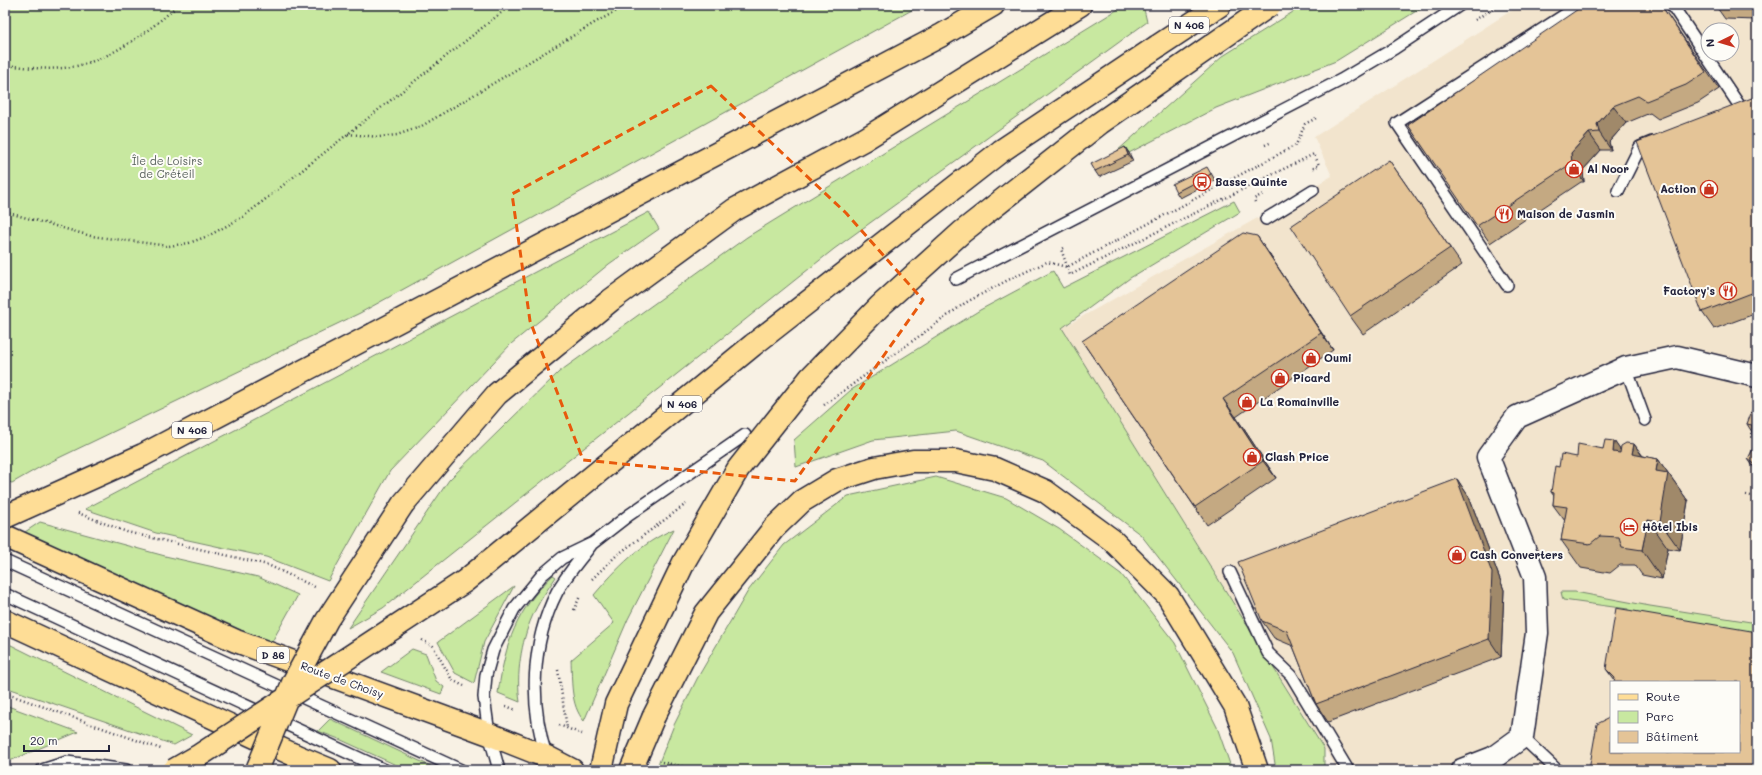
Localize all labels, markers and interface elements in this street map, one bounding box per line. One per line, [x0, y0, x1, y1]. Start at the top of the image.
road number: N 406 [1169, 17, 1209, 33]
north arrow [1700, 22, 1740, 62]
text: N [1702, 38, 1717, 48]
park label: Île de Loisirs de Créteil [132, 153, 202, 181]
shop icon: Al Noor [1564, 159, 1584, 179]
place label: Al Noor [1587, 161, 1629, 176]
bus stop icon: Basse Quinte [1192, 172, 1212, 192]
place label: Basse Quinte [1215, 174, 1288, 189]
shop icon: Action [1699, 179, 1719, 199]
place label: Action [1660, 181, 1696, 196]
restaurant icon: Maison de Jasmin [1494, 204, 1514, 224]
place label: Maison de Jasmin [1517, 206, 1615, 221]
restaurant icon: Factory's [1718, 281, 1738, 301]
place label: Factory's [1663, 283, 1715, 298]
shop icon: Oumi [1301, 348, 1321, 368]
place label: Oumi [1324, 350, 1352, 365]
shop icon: Picard [1270, 368, 1290, 388]
place label: Picard [1293, 370, 1330, 385]
shop icon: La Romainville [1237, 392, 1257, 412]
place label: La Romainville [1260, 394, 1340, 409]
road number: N 406 [662, 396, 702, 412]
road number: N 406 [172, 422, 212, 438]
shop icon: Clash Price [1242, 447, 1262, 467]
place label: Clash Price [1265, 449, 1329, 464]
hotel icon: Hôtel Ibis [1619, 517, 1639, 537]
place label: Hôtel Ibis [1642, 519, 1698, 534]
shop icon: Cash Converters [1447, 545, 1467, 565]
place label: Cash Converters [1470, 547, 1563, 562]
road number: D 86 [257, 647, 289, 663]
street label: Route de Choisy [299, 658, 386, 702]
legend [1610, 681, 1740, 753]
text: Route [1646, 688, 1680, 704]
text: Parc [1646, 708, 1674, 724]
scale bar [24, 727, 109, 753]
text: Bâtiment [1646, 728, 1699, 744]
text: 20 m [30, 732, 58, 748]

